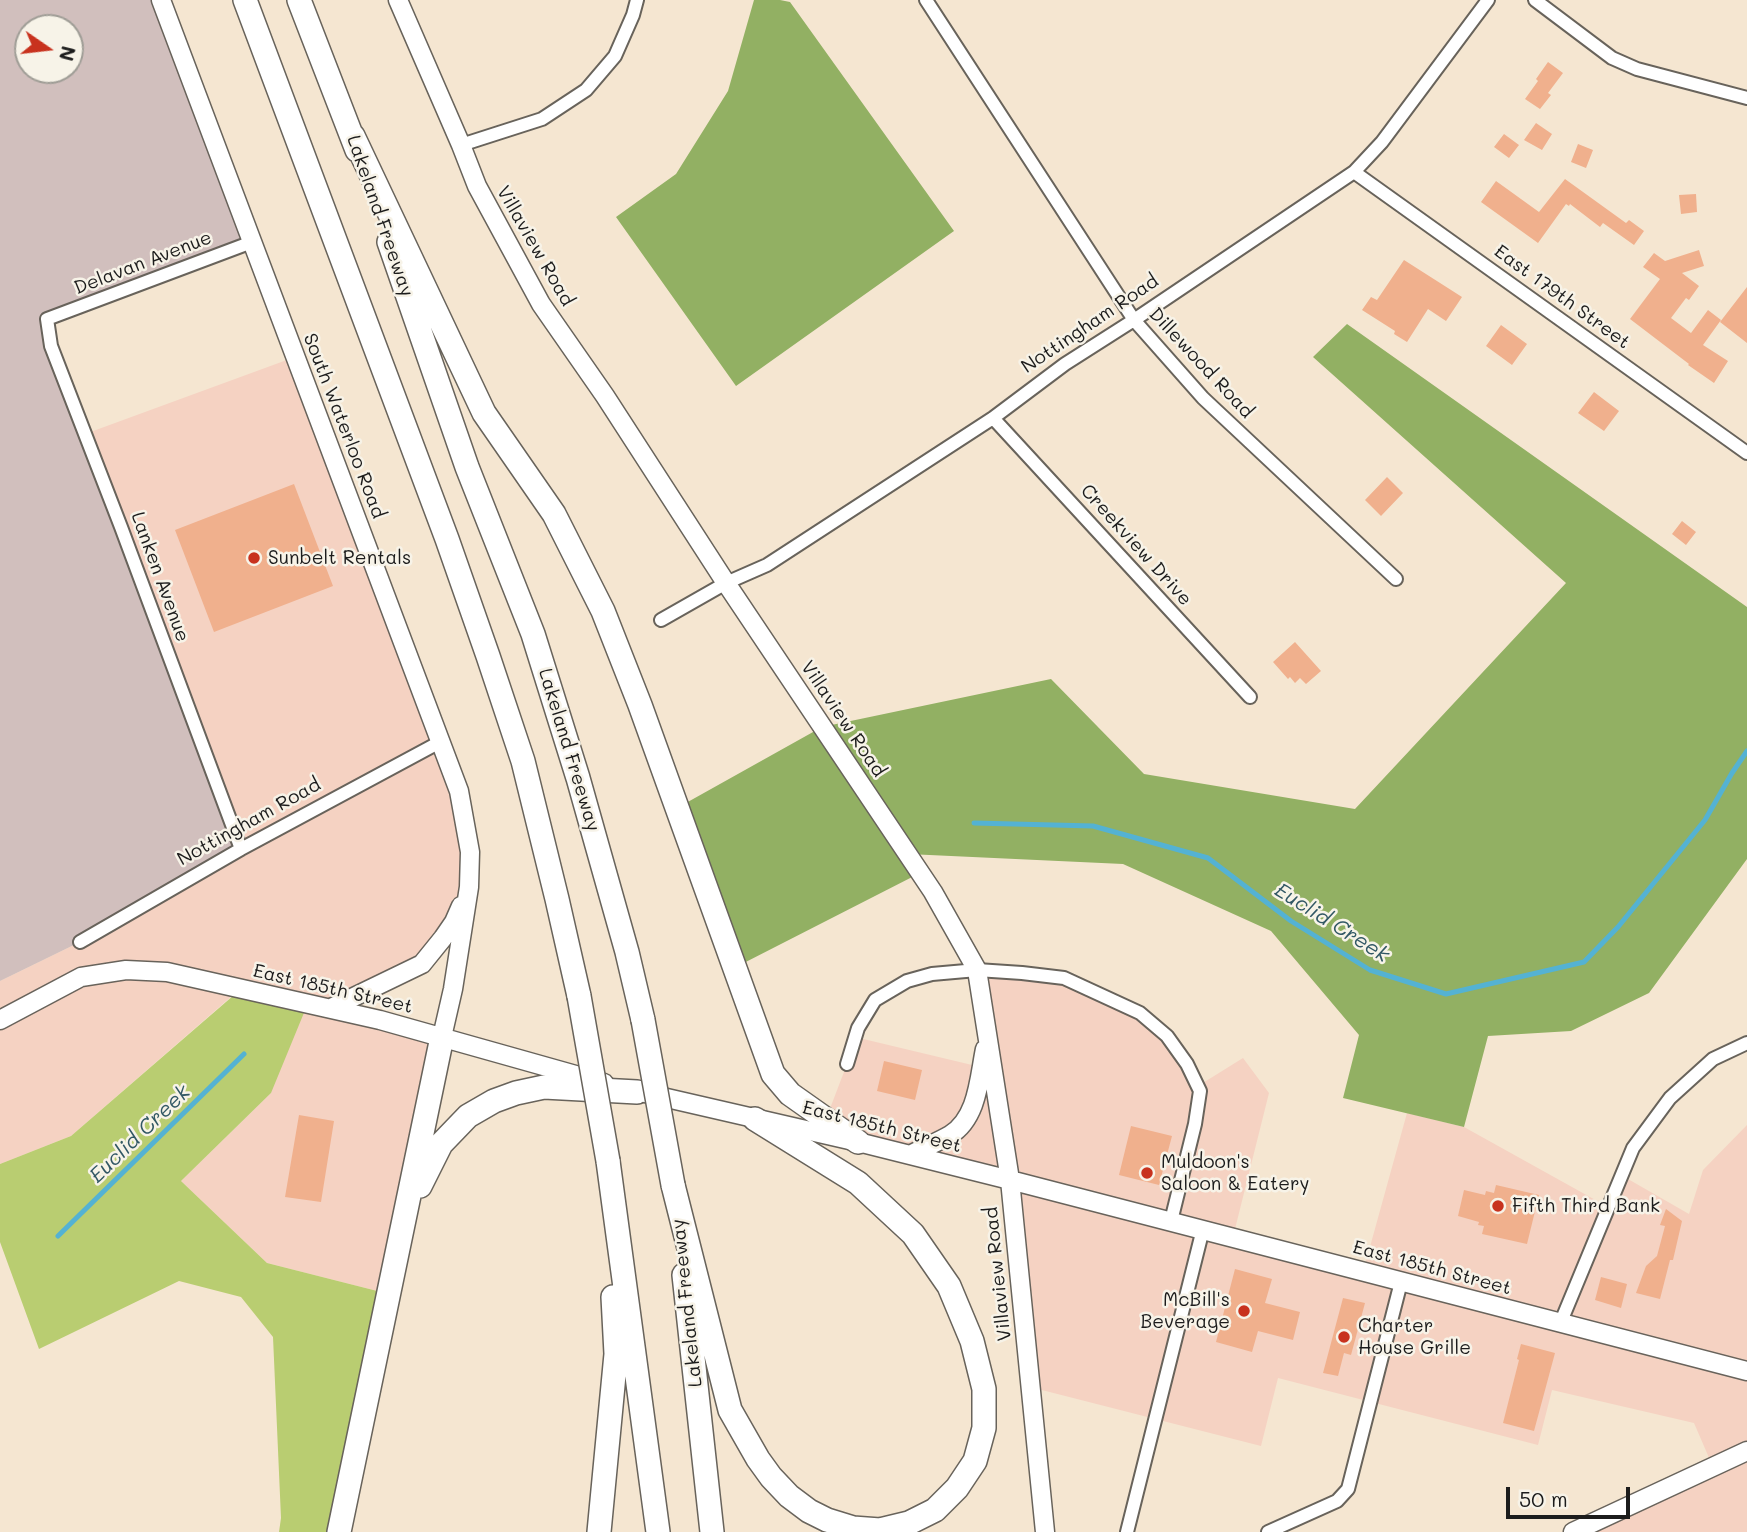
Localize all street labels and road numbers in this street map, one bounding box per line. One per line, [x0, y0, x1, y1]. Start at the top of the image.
street label: Lakeland Freeway [342, 132, 418, 300]
street label: Villaview Road [491, 182, 579, 310]
street label: Delavan Avenue [71, 226, 215, 300]
street label: East 179th Street [1490, 240, 1634, 354]
street label: Nottingham Road [1017, 270, 1163, 378]
street label: Dillewood Road [1144, 303, 1258, 423]
street label: South Waterloo Road [298, 330, 390, 522]
street label: Creekview Drive [1076, 480, 1196, 610]
street label: Lanken Avenue [126, 509, 194, 645]
street label: Villaview Road [796, 657, 890, 781]
street label: Lakeland Freeway [533, 666, 605, 834]
street label: Nottingham Road [173, 773, 325, 871]
street label: East 185th Street [251, 960, 415, 1018]
street label: East 185th Street [800, 1096, 964, 1158]
street label: Villaview Road [980, 1206, 1016, 1342]
street label: Lakeland Freeway [667, 1218, 707, 1388]
street label: East 185th Street [1350, 1236, 1514, 1300]

